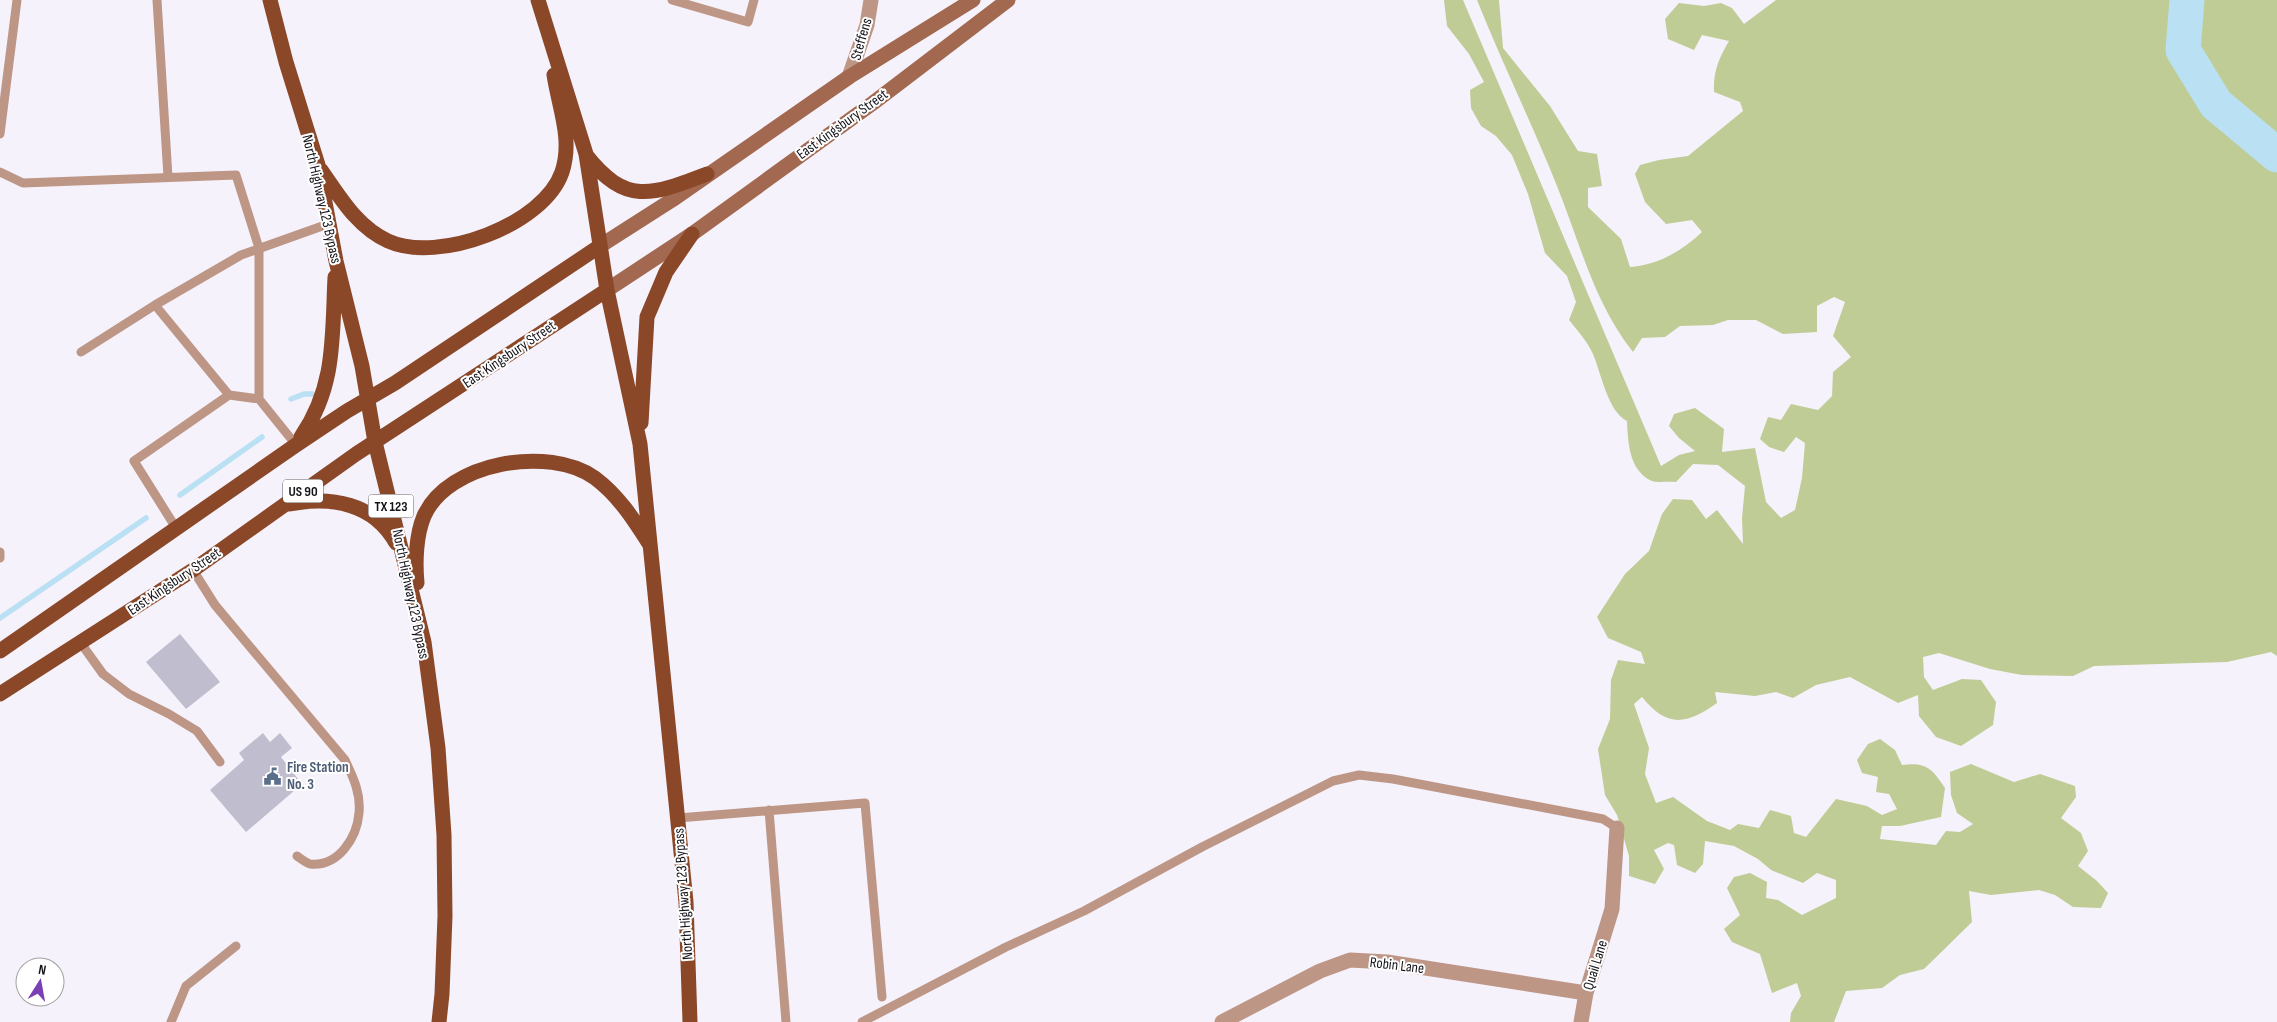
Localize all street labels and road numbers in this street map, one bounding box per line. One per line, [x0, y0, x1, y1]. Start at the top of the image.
street label: Steffens [846, 16, 877, 62]
street label: East Kingsbury Street [793, 85, 892, 164]
street label: North Highway 123 Bypass [297, 133, 346, 265]
street label: East Kingsbury Street [459, 316, 560, 393]
road number: US 90 [283, 480, 323, 502]
road number: TX 123 [368, 494, 414, 518]
street label: North Highway 123 Bypass [388, 528, 434, 661]
street label: East Kingsbury Street [124, 543, 225, 620]
street label: North Highway 123 Bypass [669, 828, 698, 960]
street label: Quail Lane [1579, 938, 1612, 992]
street label: Robin Lane [1369, 953, 1425, 978]

